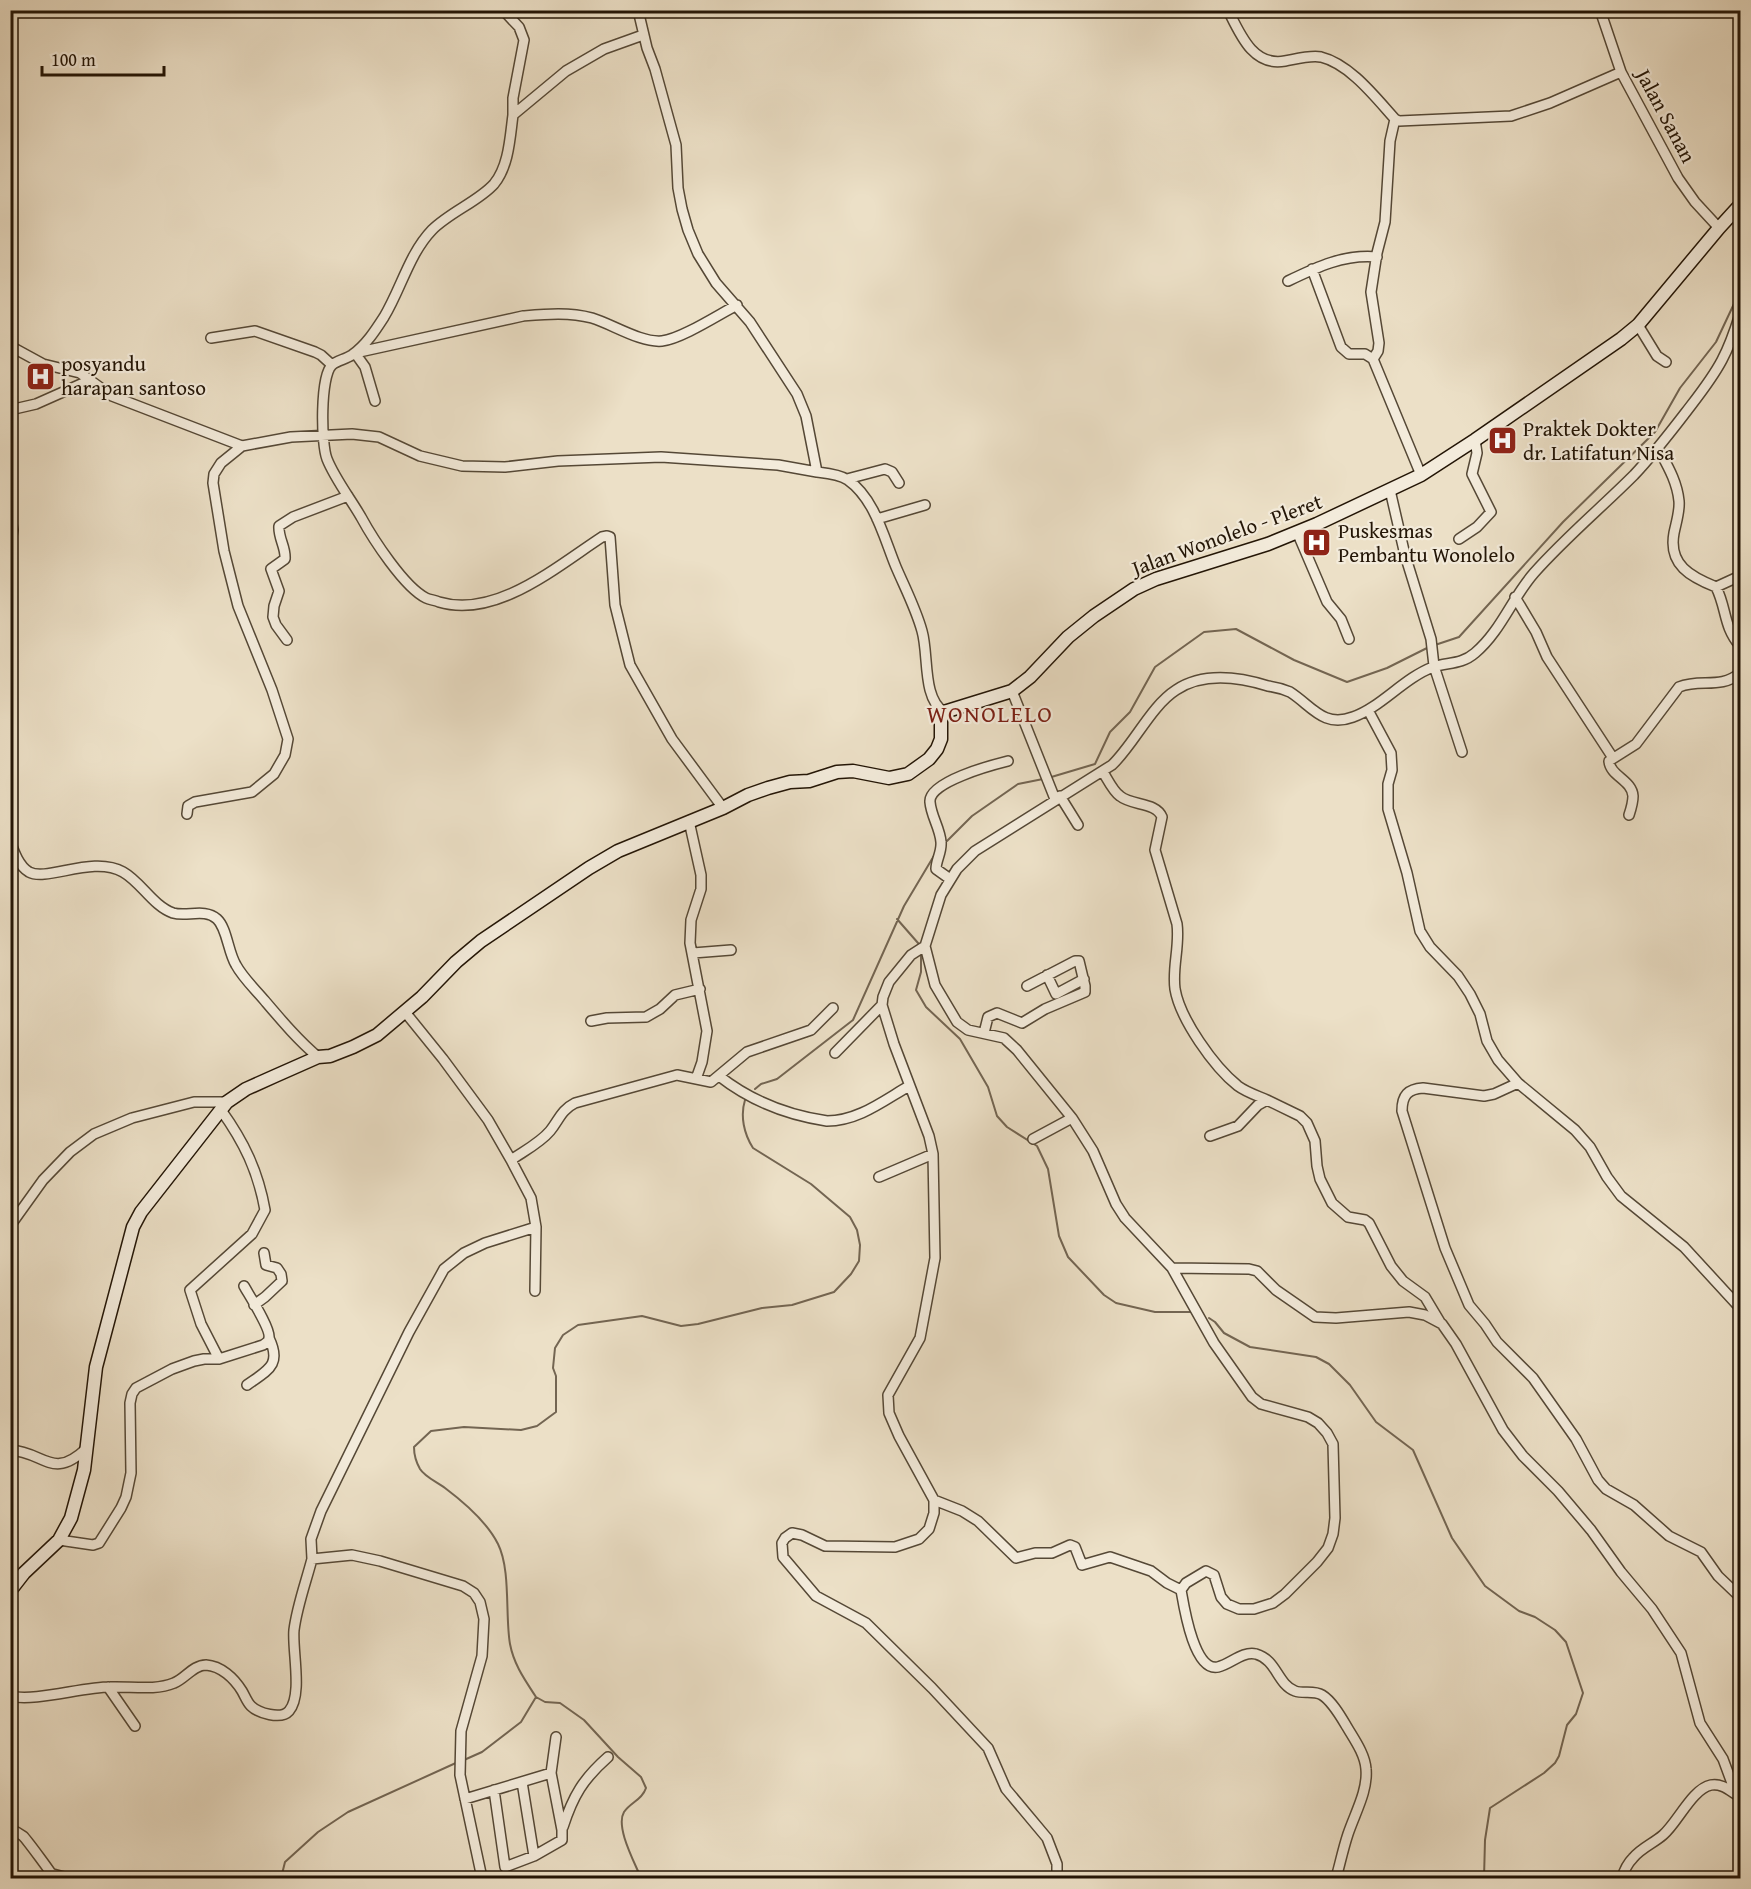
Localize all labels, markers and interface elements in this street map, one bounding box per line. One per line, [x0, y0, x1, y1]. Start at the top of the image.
scale bar [42, 39, 164, 77]
text: 100 m [51, 46, 96, 73]
street label: Jalan Sanan [1627, 61, 1704, 168]
place label: posyandu harapan santoso [61, 348, 206, 403]
hospital icon: posyandu harapan santoso [24, 360, 56, 392]
place label: Praktek Dokter dr. Latifatun Nisa [1523, 413, 1674, 468]
hospital icon: Praktek Dokter dr. Latifatun Nisa [1486, 425, 1518, 457]
street label: Jalan Wonolelo - Pleret [1125, 485, 1327, 584]
place label: Puskesmas Pembantu Wonolelo [1338, 515, 1515, 570]
hospital icon: Puskesmas Pembantu Wonolelo [1301, 527, 1333, 559]
district label: WONOLELO [927, 696, 1053, 731]

